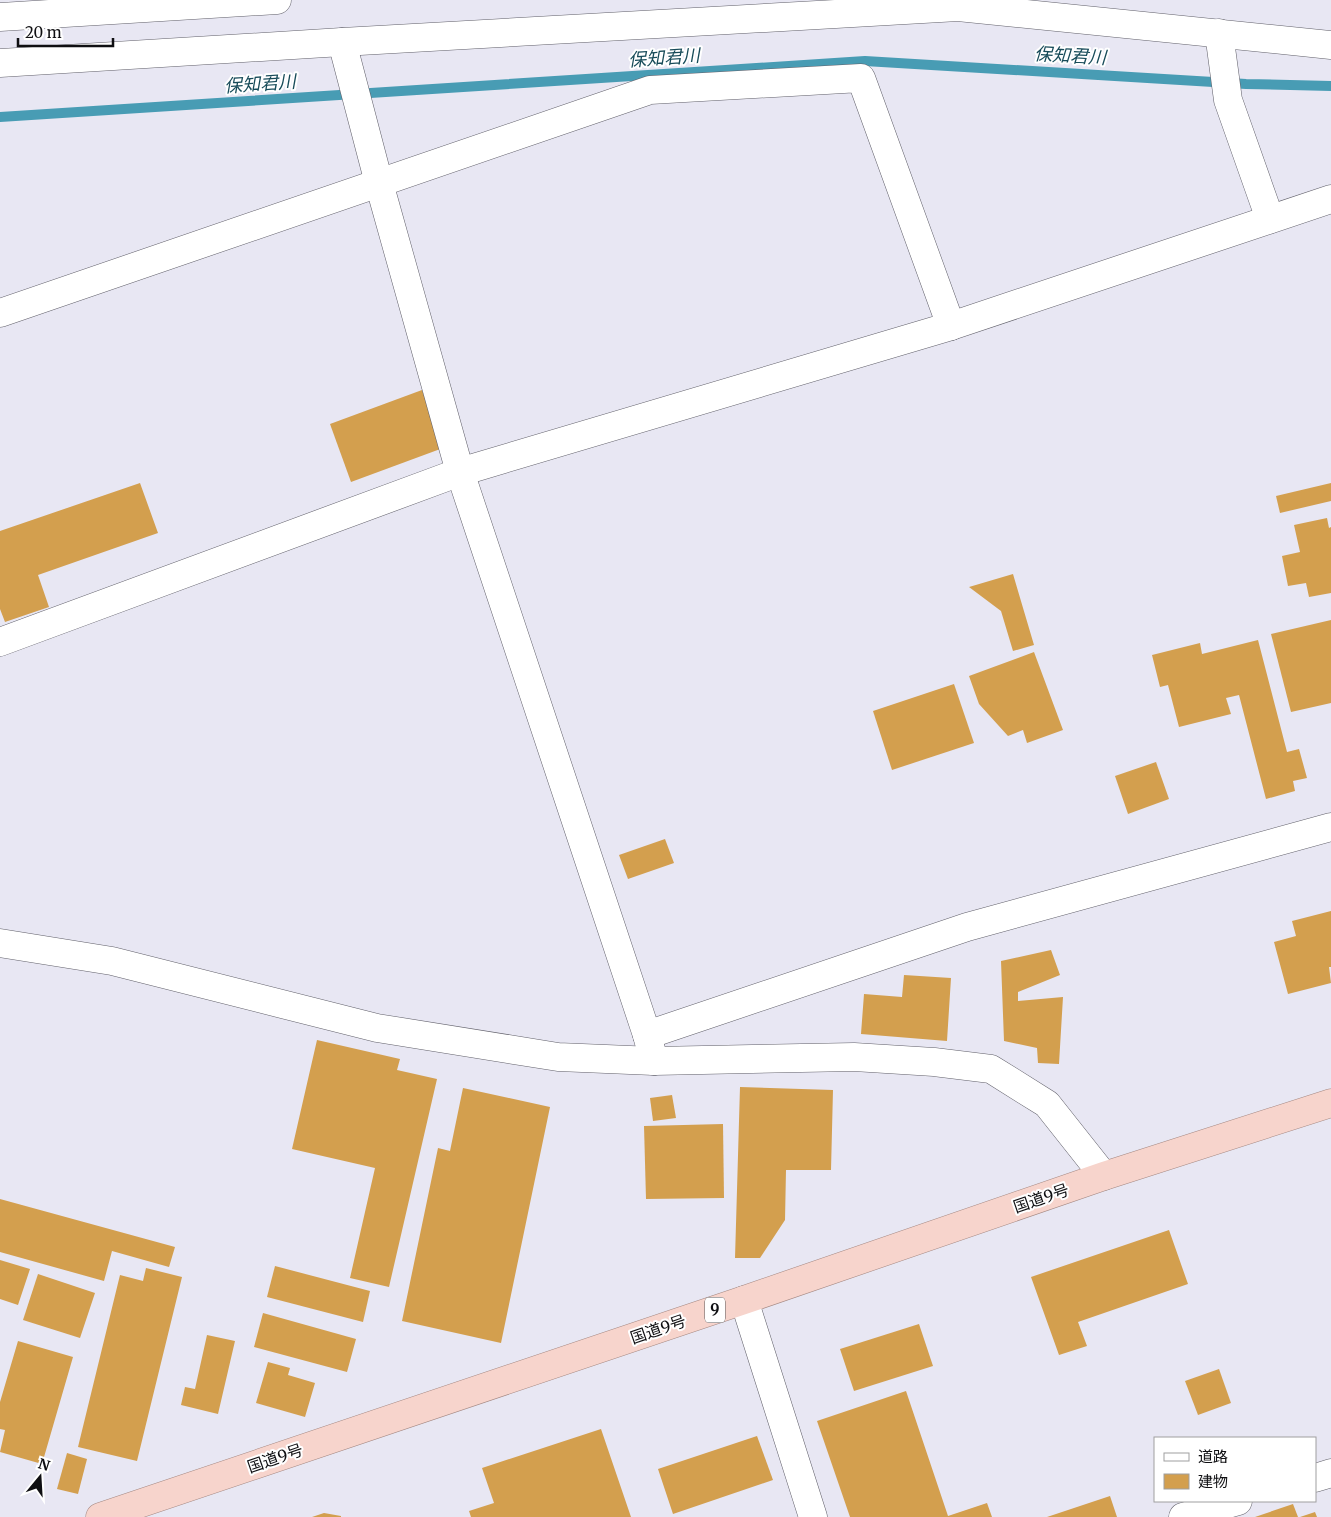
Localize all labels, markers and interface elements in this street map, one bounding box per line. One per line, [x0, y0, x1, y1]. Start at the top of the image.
scale bar [18, 15, 112, 47]
text: 20 m [25, 23, 62, 42]
water label: 保知君川 [1033, 42, 1109, 69]
water label: 保知君川 [627, 43, 703, 71]
water label: 保知君川 [223, 69, 299, 97]
street label: 国道9号 [1010, 1179, 1072, 1217]
road number: 9 [705, 1298, 725, 1322]
street label: 国道9号 [627, 1310, 689, 1348]
legend [1154, 1437, 1316, 1502]
street label: 国道9号 [244, 1439, 306, 1477]
text: 道路 [1198, 1447, 1228, 1466]
north arrow [15, 1452, 65, 1502]
text: N [36, 1454, 52, 1475]
text: 建物 [1198, 1472, 1228, 1491]

